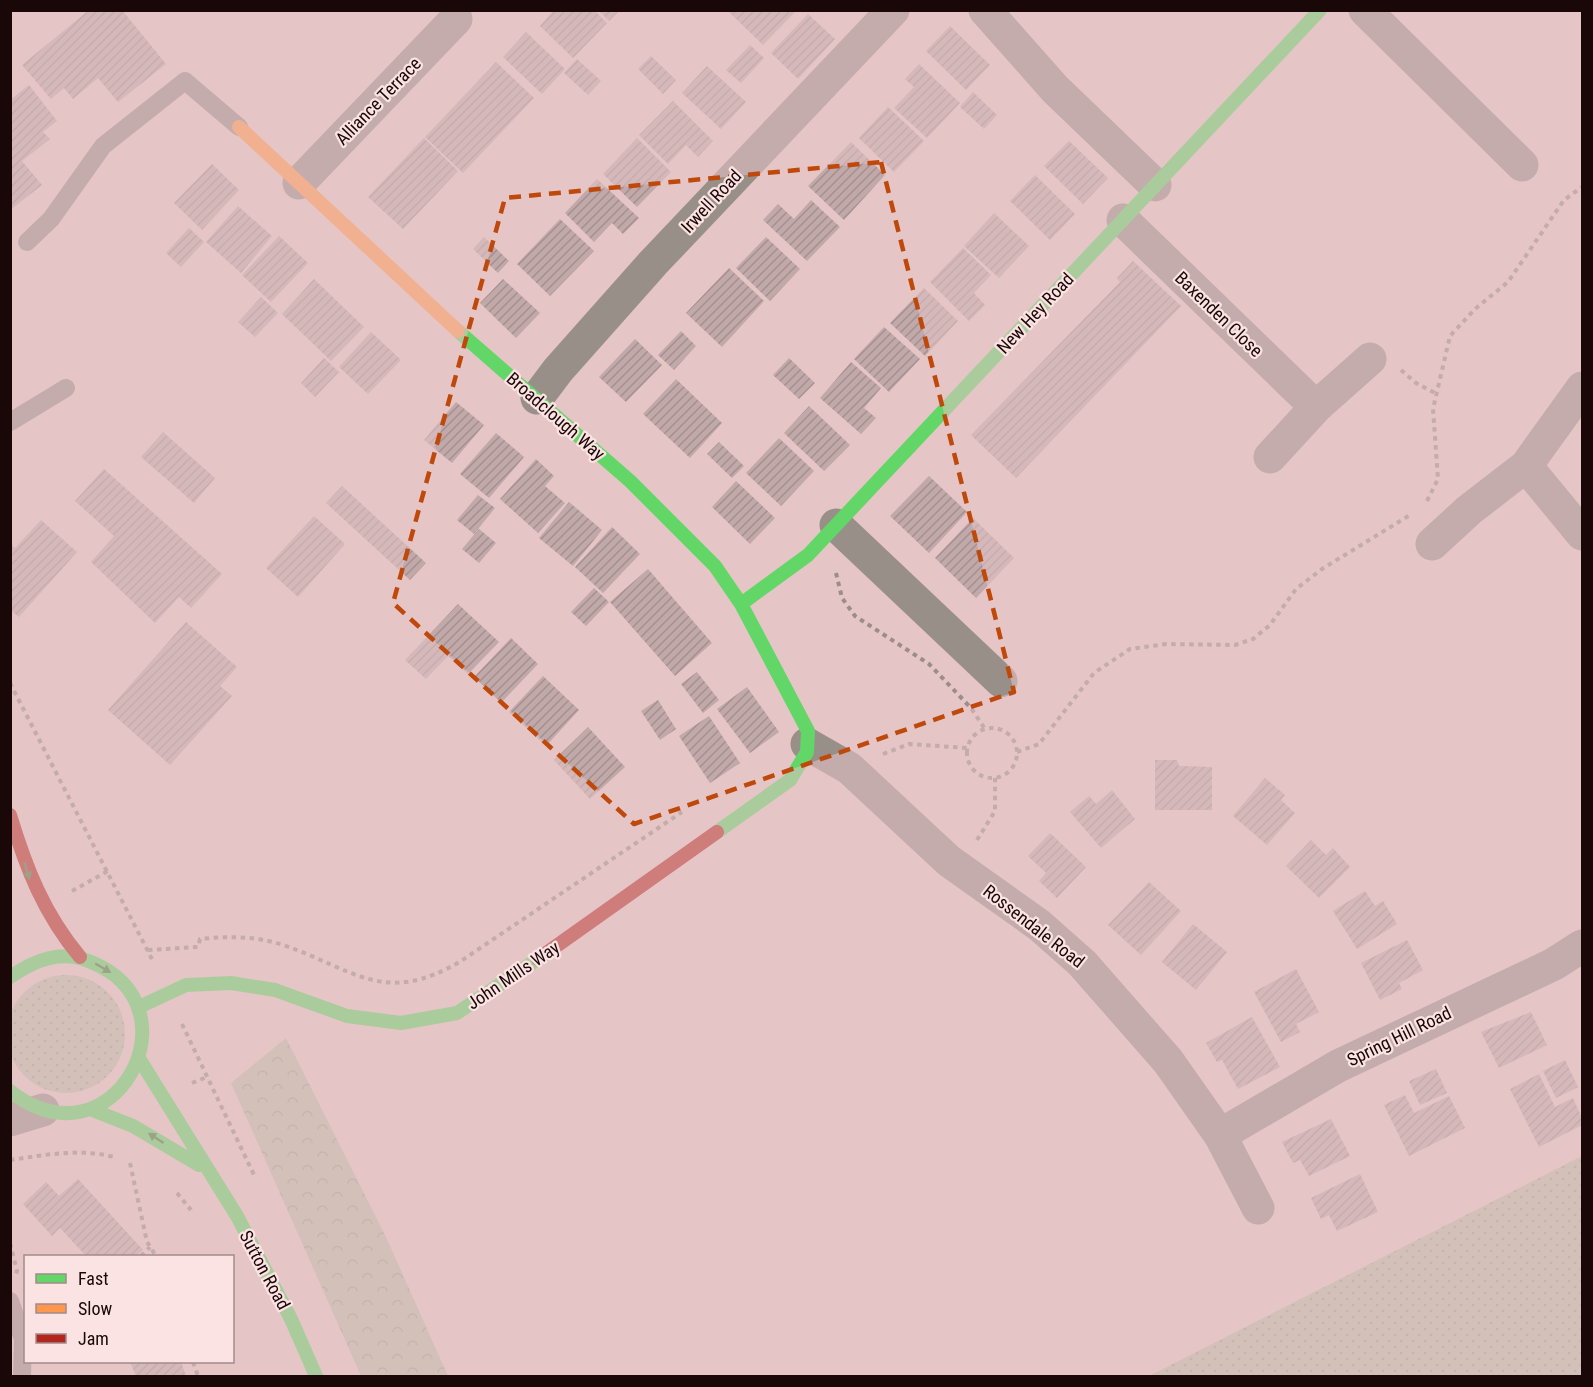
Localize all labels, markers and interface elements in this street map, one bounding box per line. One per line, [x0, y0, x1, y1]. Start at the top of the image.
street label: Alliance Terrace [331, 53, 425, 149]
street label: Irwell Road [676, 165, 746, 237]
street label: Baxenden Close [1171, 267, 1267, 361]
street label: New Hey Road [992, 268, 1078, 358]
street label: Broadclough Way [503, 368, 610, 465]
one-way arrow [23, 862, 32, 880]
street label: Rossendale Road [979, 880, 1089, 972]
street label: John Mills Way [463, 936, 564, 1014]
one-way arrow [95, 962, 111, 973]
street label: Spring Hill Road [1343, 1002, 1455, 1070]
one-way arrow [148, 1132, 165, 1143]
street label: Sutton Road [235, 1227, 295, 1313]
legend [24, 1255, 234, 1363]
text: Fast [78, 1268, 109, 1289]
text: Slow [78, 1298, 113, 1319]
text: Jam [78, 1328, 109, 1349]

